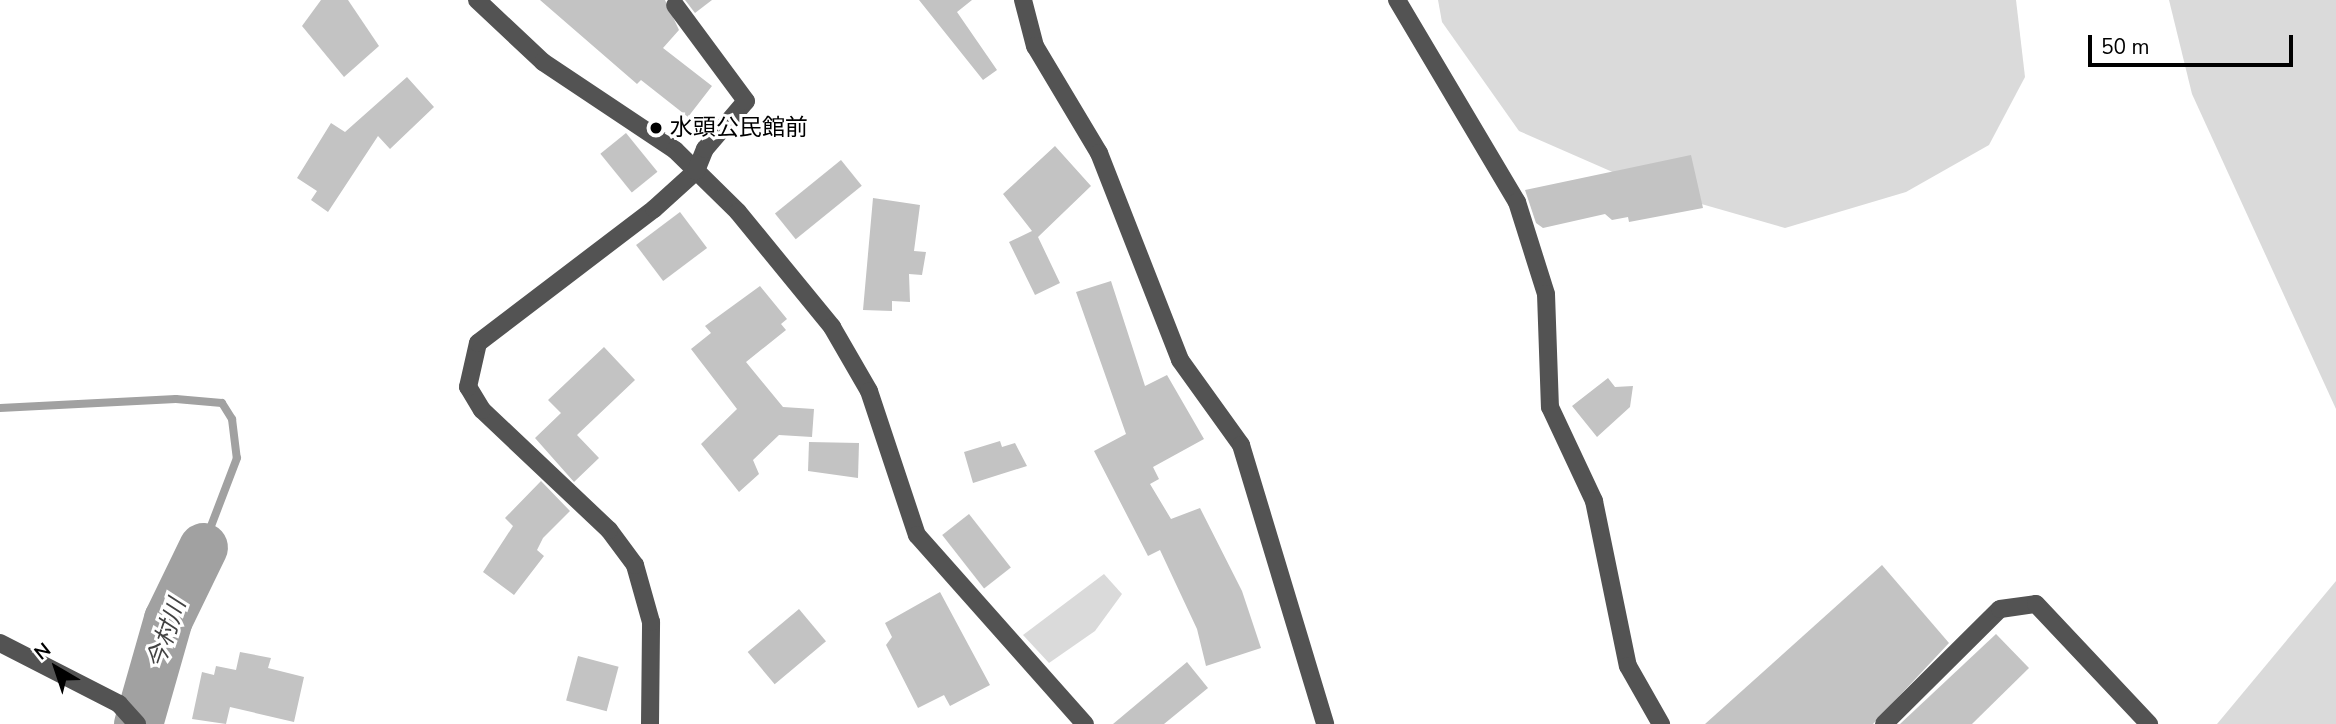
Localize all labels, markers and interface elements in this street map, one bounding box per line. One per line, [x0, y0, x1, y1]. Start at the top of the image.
scale bar [2091, 21, 2296, 65]
text: 50 m [2101, 33, 2150, 61]
place label: 水頭公民館前 [670, 114, 808, 142]
marker: 水頭公民館前 [648, 120, 664, 136]
water label: 今村川 [142, 595, 192, 673]
north arrow [21, 633, 91, 703]
text: N [29, 637, 56, 666]

